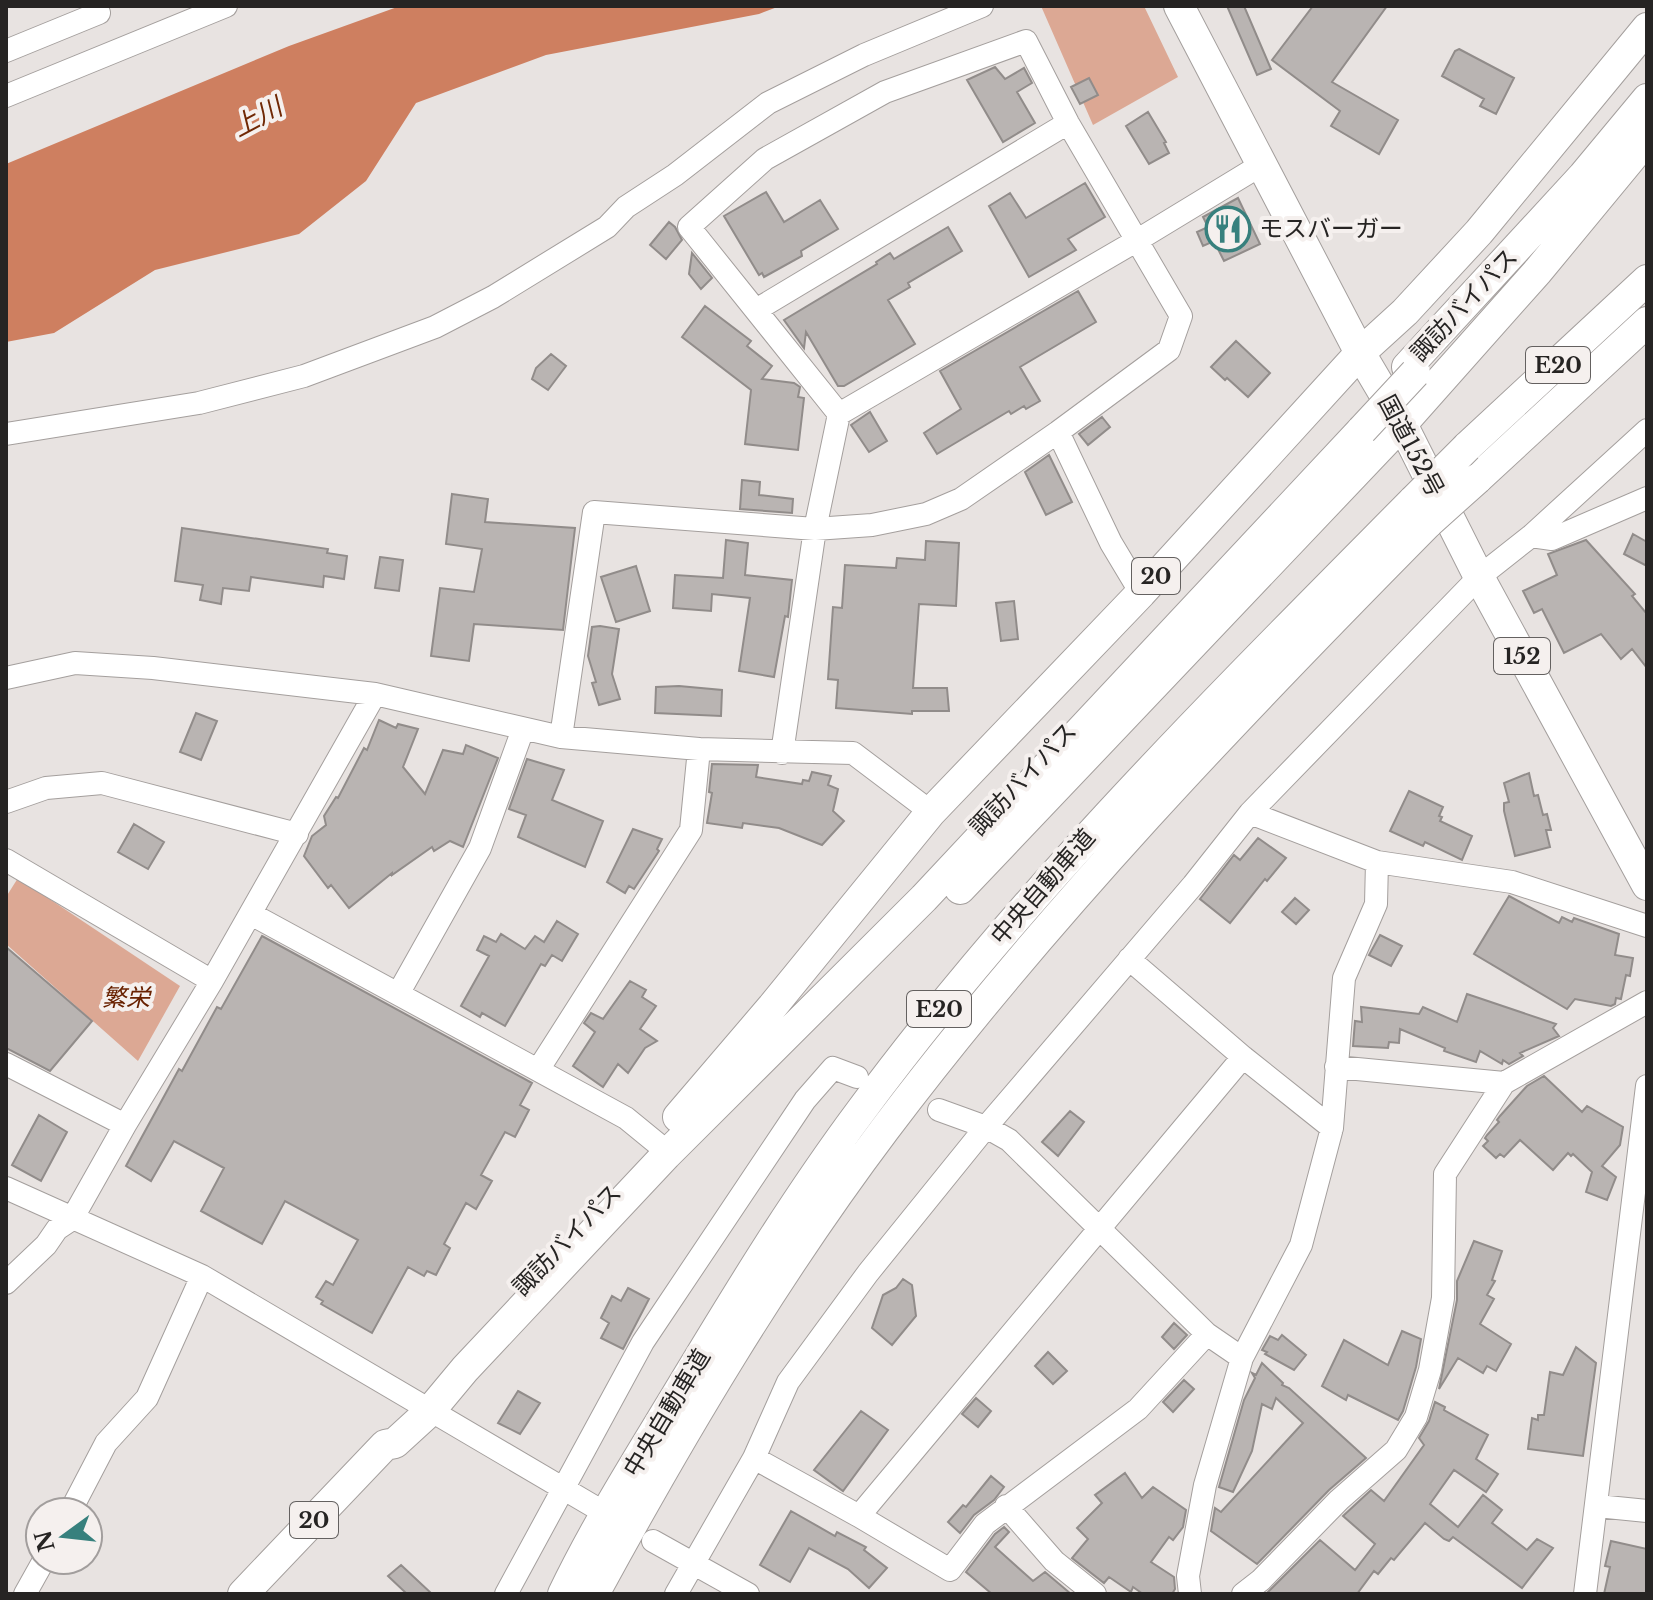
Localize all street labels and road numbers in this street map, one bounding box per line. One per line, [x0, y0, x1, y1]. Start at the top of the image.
street label: 諏訪バイパス [1404, 242, 1523, 367]
road number: E20 [1526, 347, 1590, 383]
street label: 国道152号 [1373, 390, 1450, 502]
road number: 20 [1132, 558, 1180, 594]
road number: 152 [1494, 638, 1550, 674]
street label: 諏訪バイパス [963, 716, 1082, 841]
street label: 中央自動車道 [984, 823, 1101, 951]
road number: E20 [907, 991, 971, 1027]
street label: 諏訪バイパス [506, 1178, 627, 1301]
street label: 中央自動車道 [617, 1344, 716, 1482]
road number: 20 [290, 1502, 338, 1538]

